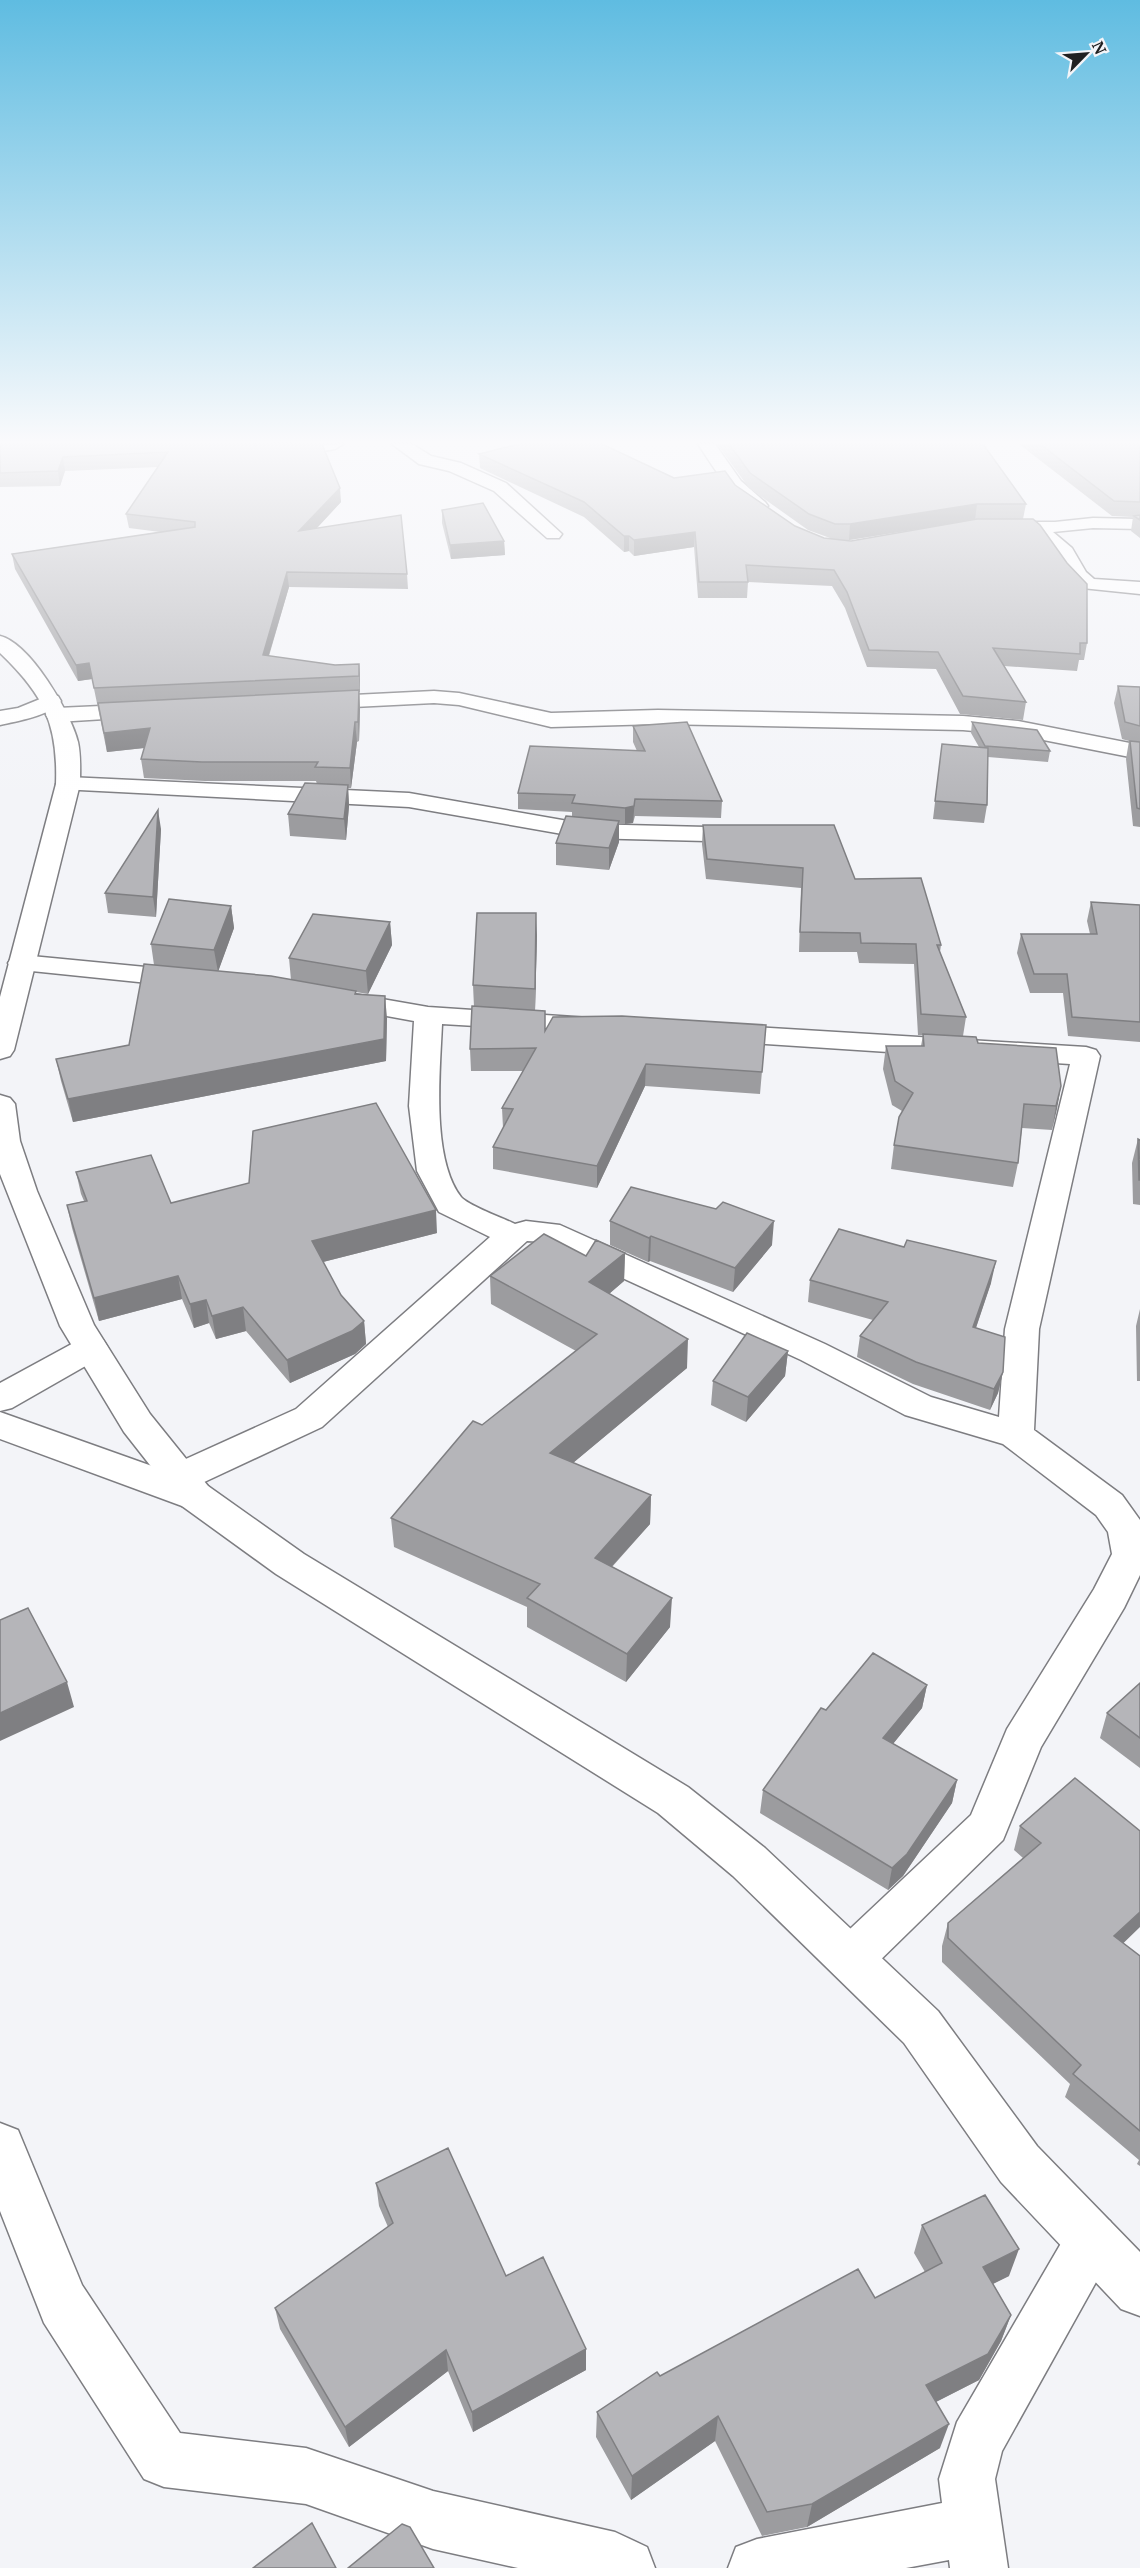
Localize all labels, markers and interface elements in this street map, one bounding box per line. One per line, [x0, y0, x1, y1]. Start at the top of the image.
north arrow [1056, 24, 1116, 84]
text: N [1087, 38, 1112, 58]

